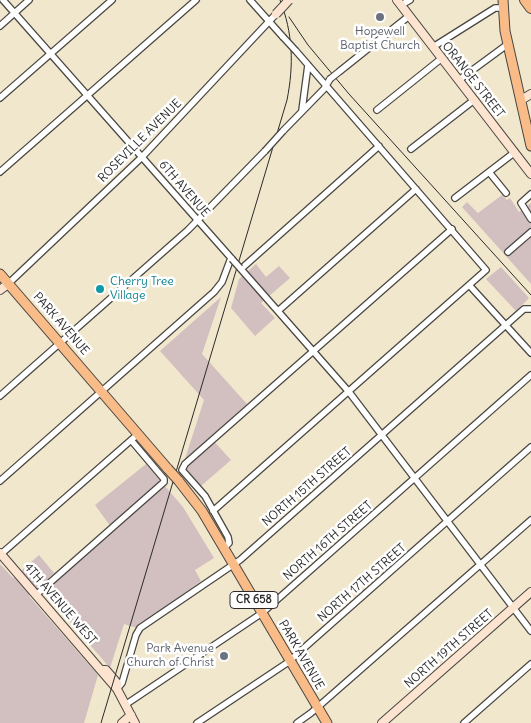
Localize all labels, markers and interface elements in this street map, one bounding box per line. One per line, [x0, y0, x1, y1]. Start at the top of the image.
marker: Hopewell Baptist Church [374, 11, 386, 23]
place label: Hopewell Baptist Church [340, 25, 420, 53]
street label: ORANGE STREET [439, 39, 507, 121]
street label: ROSEVILLE AVENUE [95, 96, 185, 186]
street label: 6TH AVENUE [156, 158, 212, 220]
place label: Cherry Tree Village [110, 275, 174, 303]
marker: Cherry Tree Village [94, 283, 106, 295]
street label: PARK AVENUE [30, 290, 92, 358]
street label: NORTH 15TH STREET [260, 444, 354, 530]
street label: NORTH 16TH STREET [281, 498, 375, 584]
street label: NORTH 17TH STREET [315, 541, 409, 625]
street label: 4TH AVENUE WEST [21, 560, 99, 648]
road number: CR 658 [230, 592, 278, 608]
street label: NORTH 19TH STREET [402, 607, 496, 691]
street label: PARK AVENUE [275, 618, 327, 692]
place label: Park Avenue Church of Christ [126, 642, 214, 670]
marker: Park Avenue Church of Christ [218, 650, 230, 662]

